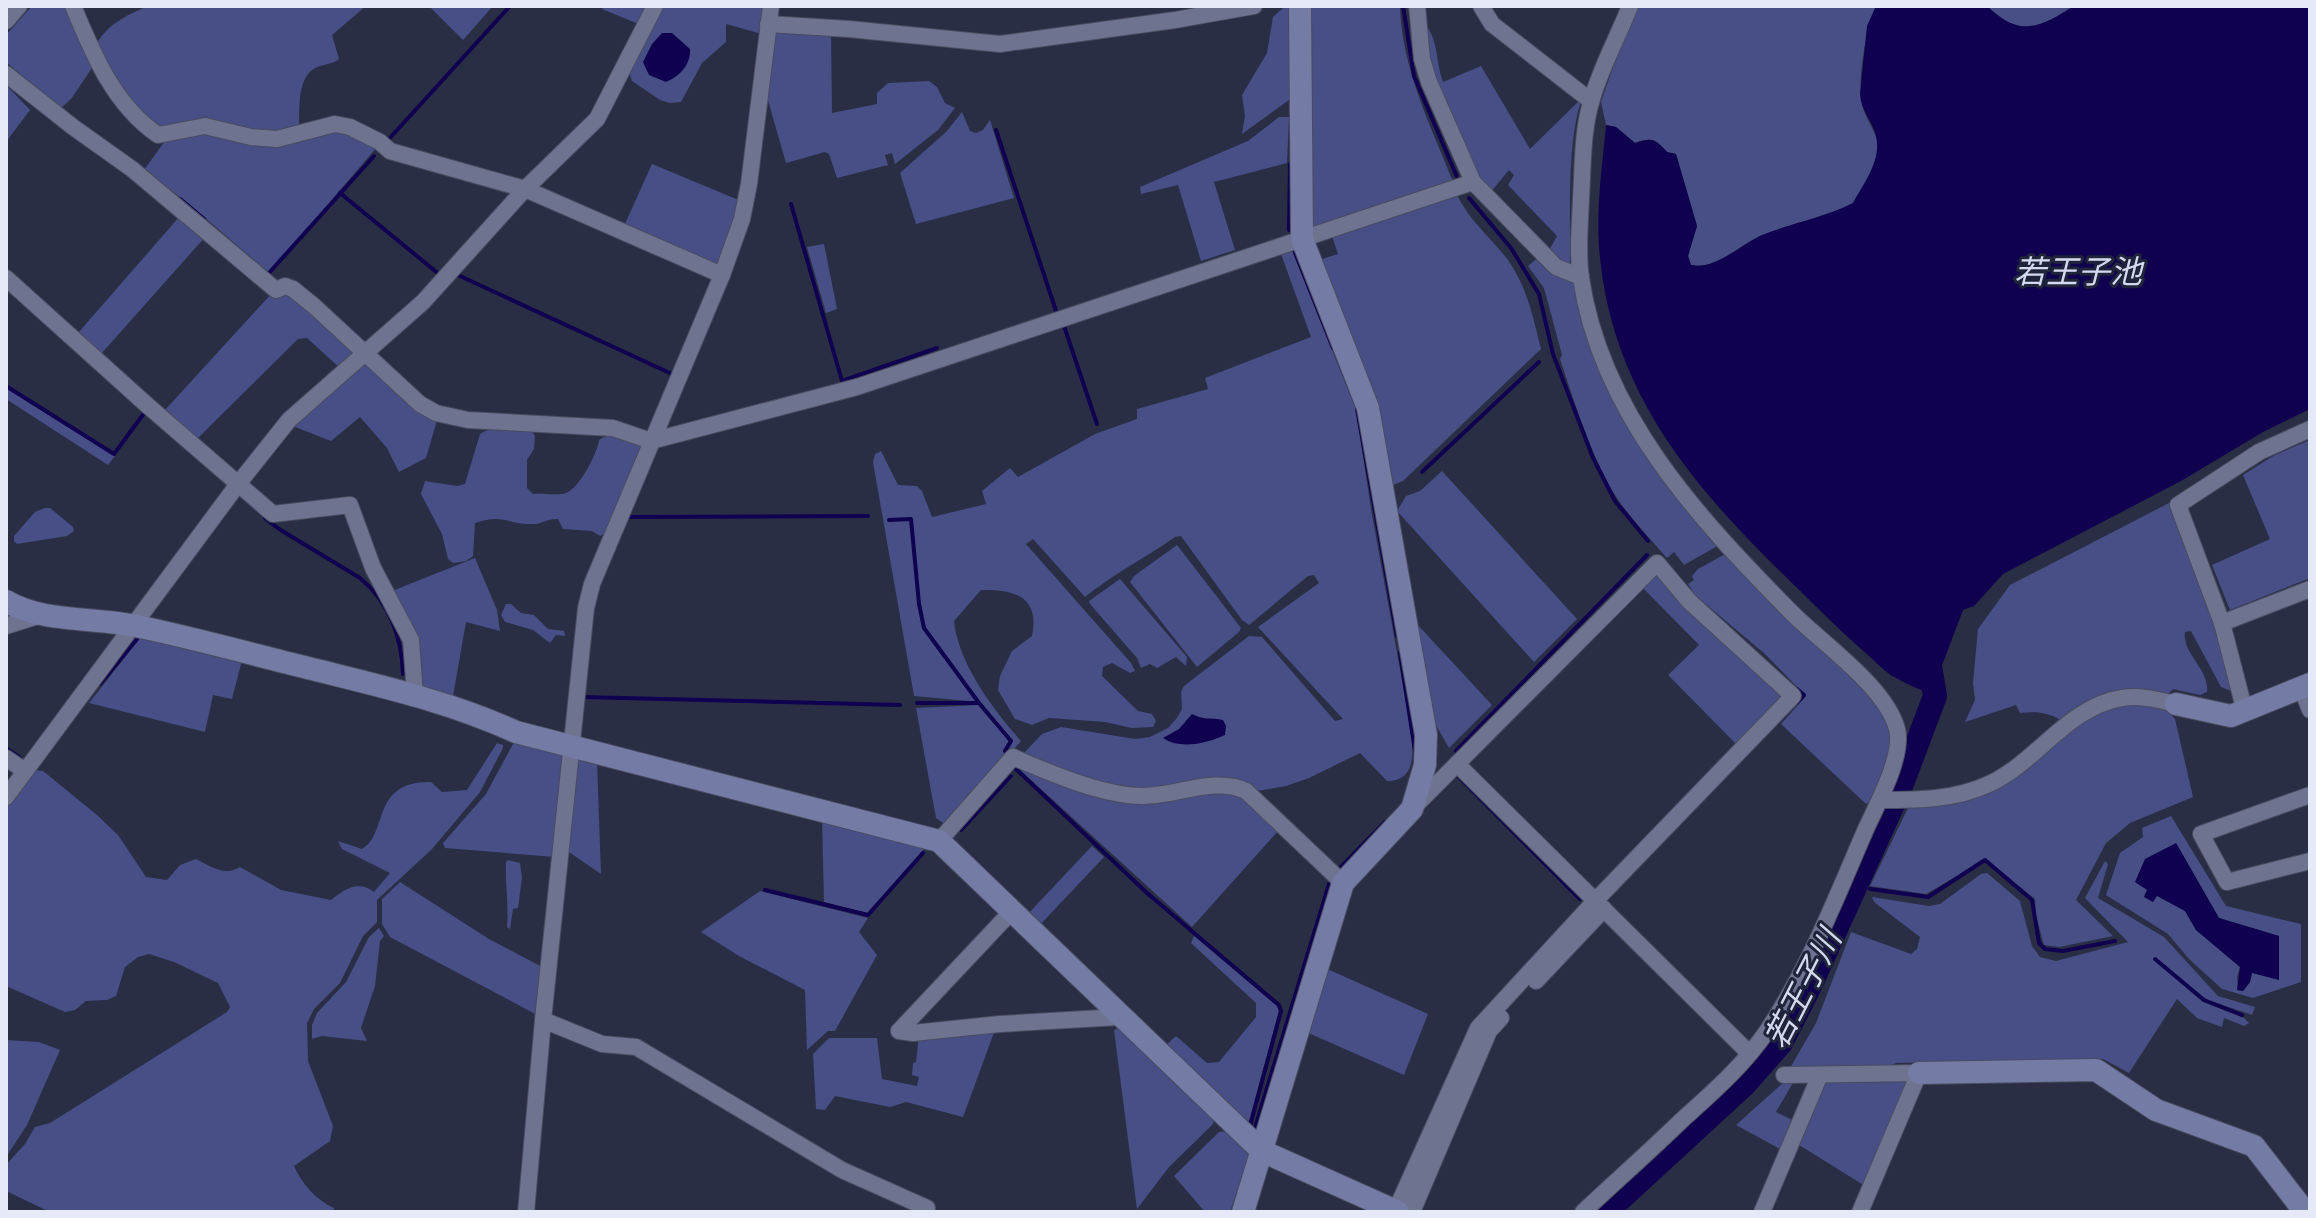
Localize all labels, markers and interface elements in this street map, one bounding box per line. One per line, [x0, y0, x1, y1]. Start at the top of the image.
water label: 若王子池 [2014, 251, 2145, 289]
water label: 若王子川 [1755, 920, 1849, 1054]

